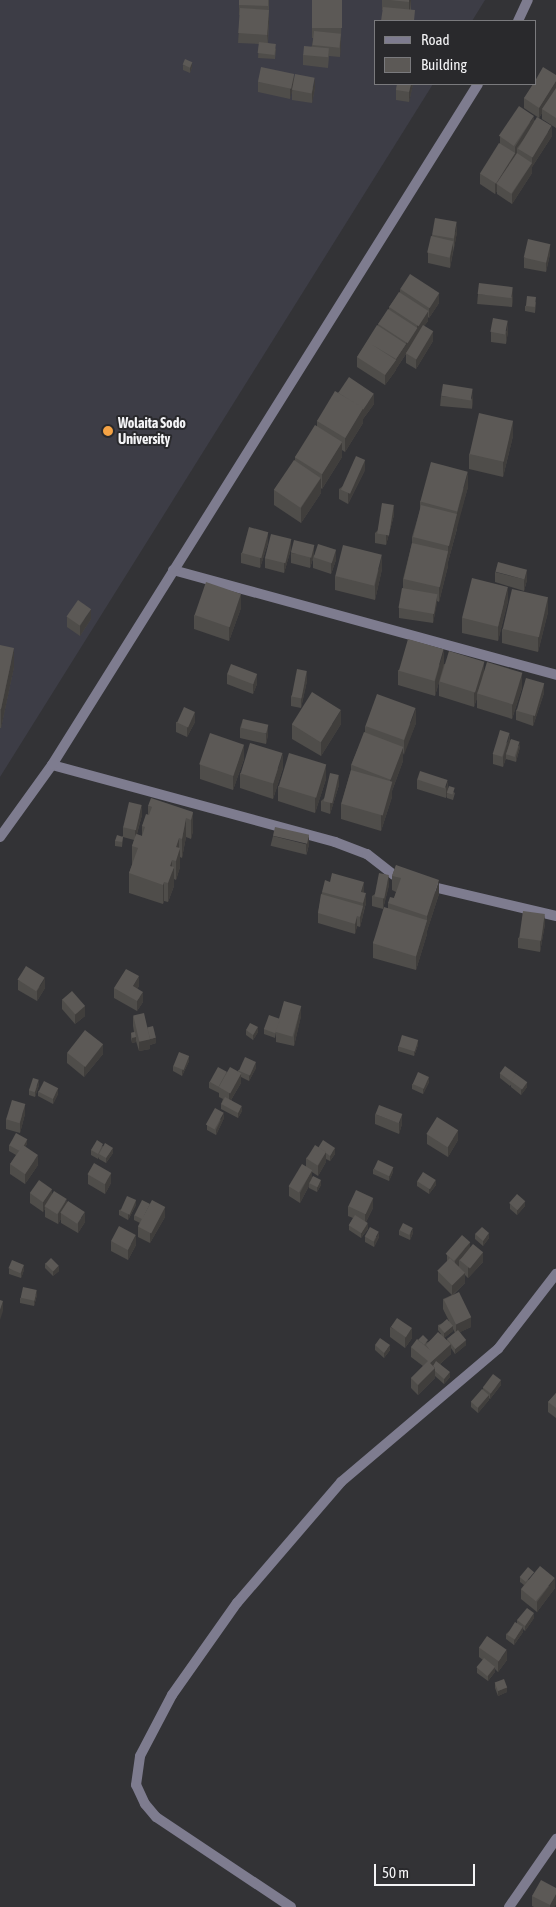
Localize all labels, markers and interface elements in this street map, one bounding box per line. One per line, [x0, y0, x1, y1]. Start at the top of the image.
legend [374, 20, 536, 85]
text: Road [421, 31, 450, 48]
text: Building [421, 56, 467, 73]
place label: Wolaita Sodo University [118, 415, 186, 448]
marker: Wolaita Sodo University [102, 425, 114, 437]
scale bar [376, 1854, 477, 1886]
text: 50 m [382, 1864, 409, 1881]

